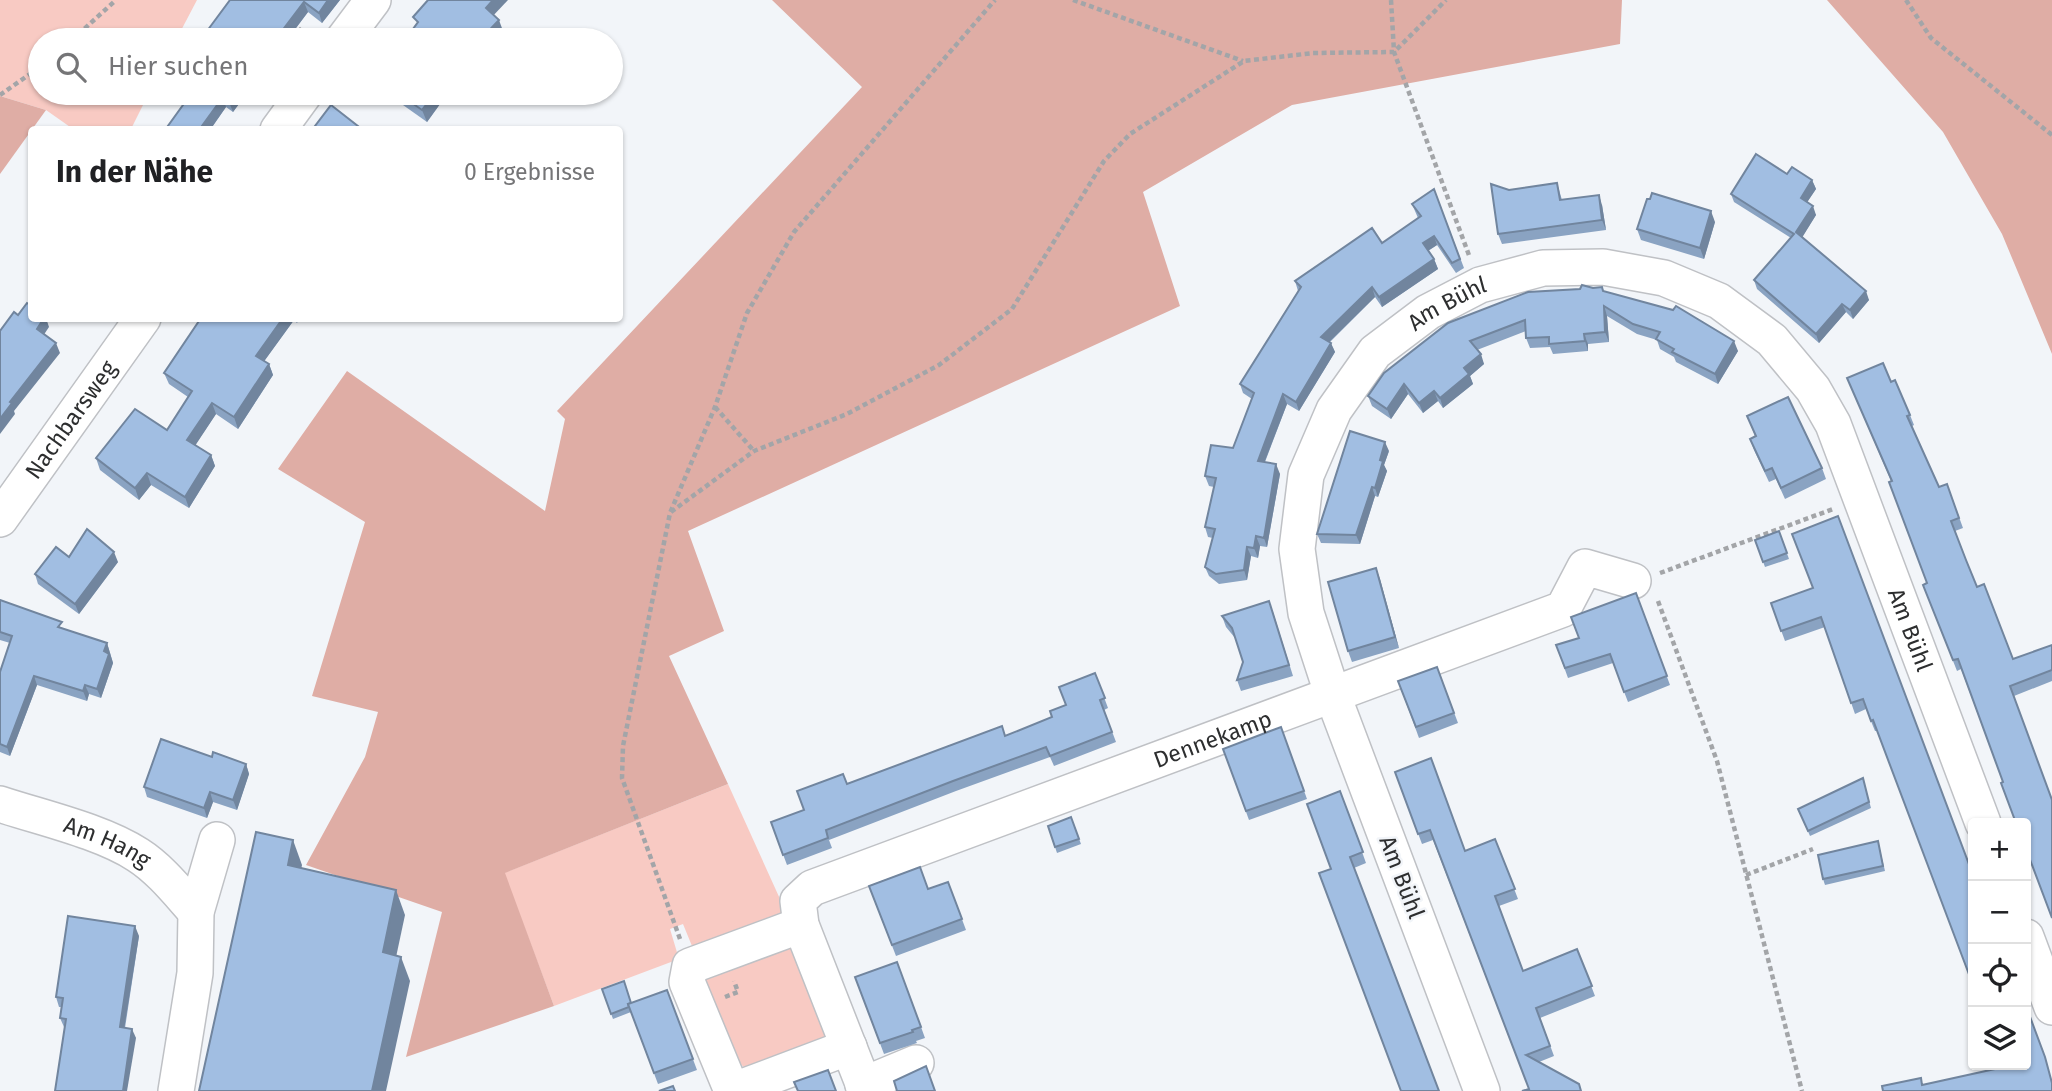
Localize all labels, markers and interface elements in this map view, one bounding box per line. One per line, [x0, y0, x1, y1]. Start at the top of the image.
search box [28, 28, 623, 105]
icon: search [52, 48, 90, 86]
text: Hier suchen [108, 51, 248, 82]
text: In der Nähe [56, 154, 213, 190]
text: 0 Ergebnisse [464, 158, 595, 186]
street label: Am Bühl [1402, 270, 1490, 337]
street label: Nachbarsweg [19, 355, 122, 484]
street label: Am Bühl [1882, 584, 1939, 675]
street label: Dennekamp [1150, 704, 1276, 774]
street label: Am Hang [60, 810, 157, 874]
map controls [1968, 818, 2031, 1070]
button: + [1968, 818, 2031, 881]
street label: Am Bühl [1373, 832, 1431, 923]
button: − [1968, 881, 2031, 944]
button: locate [1968, 944, 2031, 1007]
button: layers [1968, 1007, 2031, 1070]

